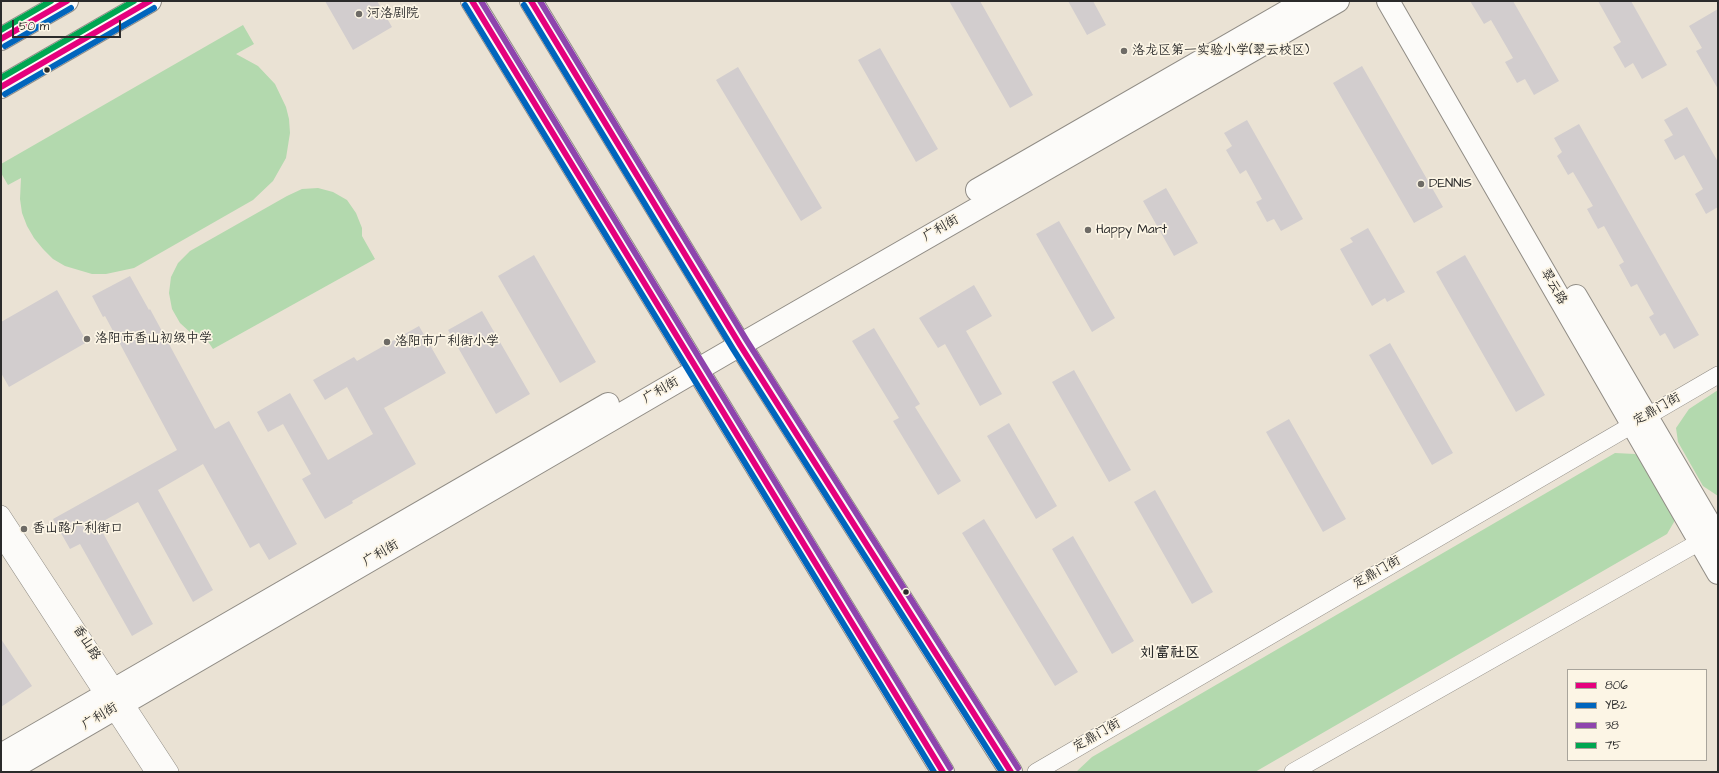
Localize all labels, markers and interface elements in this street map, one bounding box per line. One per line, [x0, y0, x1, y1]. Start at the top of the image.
place label: 河洛剧院 [367, 6, 419, 22]
marker: 河洛剧院 [354, 9, 364, 19]
scale bar [14, 12, 123, 38]
text: 50 m [19, 18, 49, 35]
place label: 洛龙区第一实验小学(翠云校区) [1132, 43, 1309, 59]
marker: 洛龙区第一实验小学(翠云校区) [1119, 46, 1129, 56]
unlabelled marker [42, 65, 52, 75]
place label: DENNIS [1429, 176, 1472, 192]
marker: DENNIS [1416, 179, 1426, 189]
street label: 广利街 [920, 212, 962, 246]
place label: Happy Mart [1096, 222, 1167, 238]
marker: Happy Mart [1083, 225, 1093, 235]
street label: 翠云路 [1536, 266, 1570, 308]
place label: 洛阳市香山初级中学 [95, 331, 212, 347]
marker: 洛阳市香山初级中学 [82, 334, 92, 344]
place label: 洛阳市广利街小学 [395, 334, 499, 350]
marker: 洛阳市广利街小学 [382, 337, 392, 347]
street label: 广利街 [640, 374, 682, 408]
street label: 定鼎门街 [1631, 390, 1683, 430]
place label: 香山路广利街口 [32, 521, 123, 537]
marker: 香山路广利街口 [19, 524, 29, 534]
street label: 广利街 [360, 537, 402, 571]
street label: 定鼎门街 [1351, 553, 1403, 593]
unlabelled marker [901, 587, 911, 597]
street label: 香山路 [69, 622, 103, 664]
district label: 刘富社区 [1140, 645, 1200, 663]
legend [1567, 669, 1707, 761]
text: 806 [1605, 677, 1628, 694]
text: YB2 [1605, 697, 1627, 714]
street label: 广利街 [79, 700, 121, 734]
street label: 定鼎门街 [1071, 716, 1123, 756]
text: 38 [1605, 717, 1619, 734]
text: 75 [1605, 737, 1621, 754]

